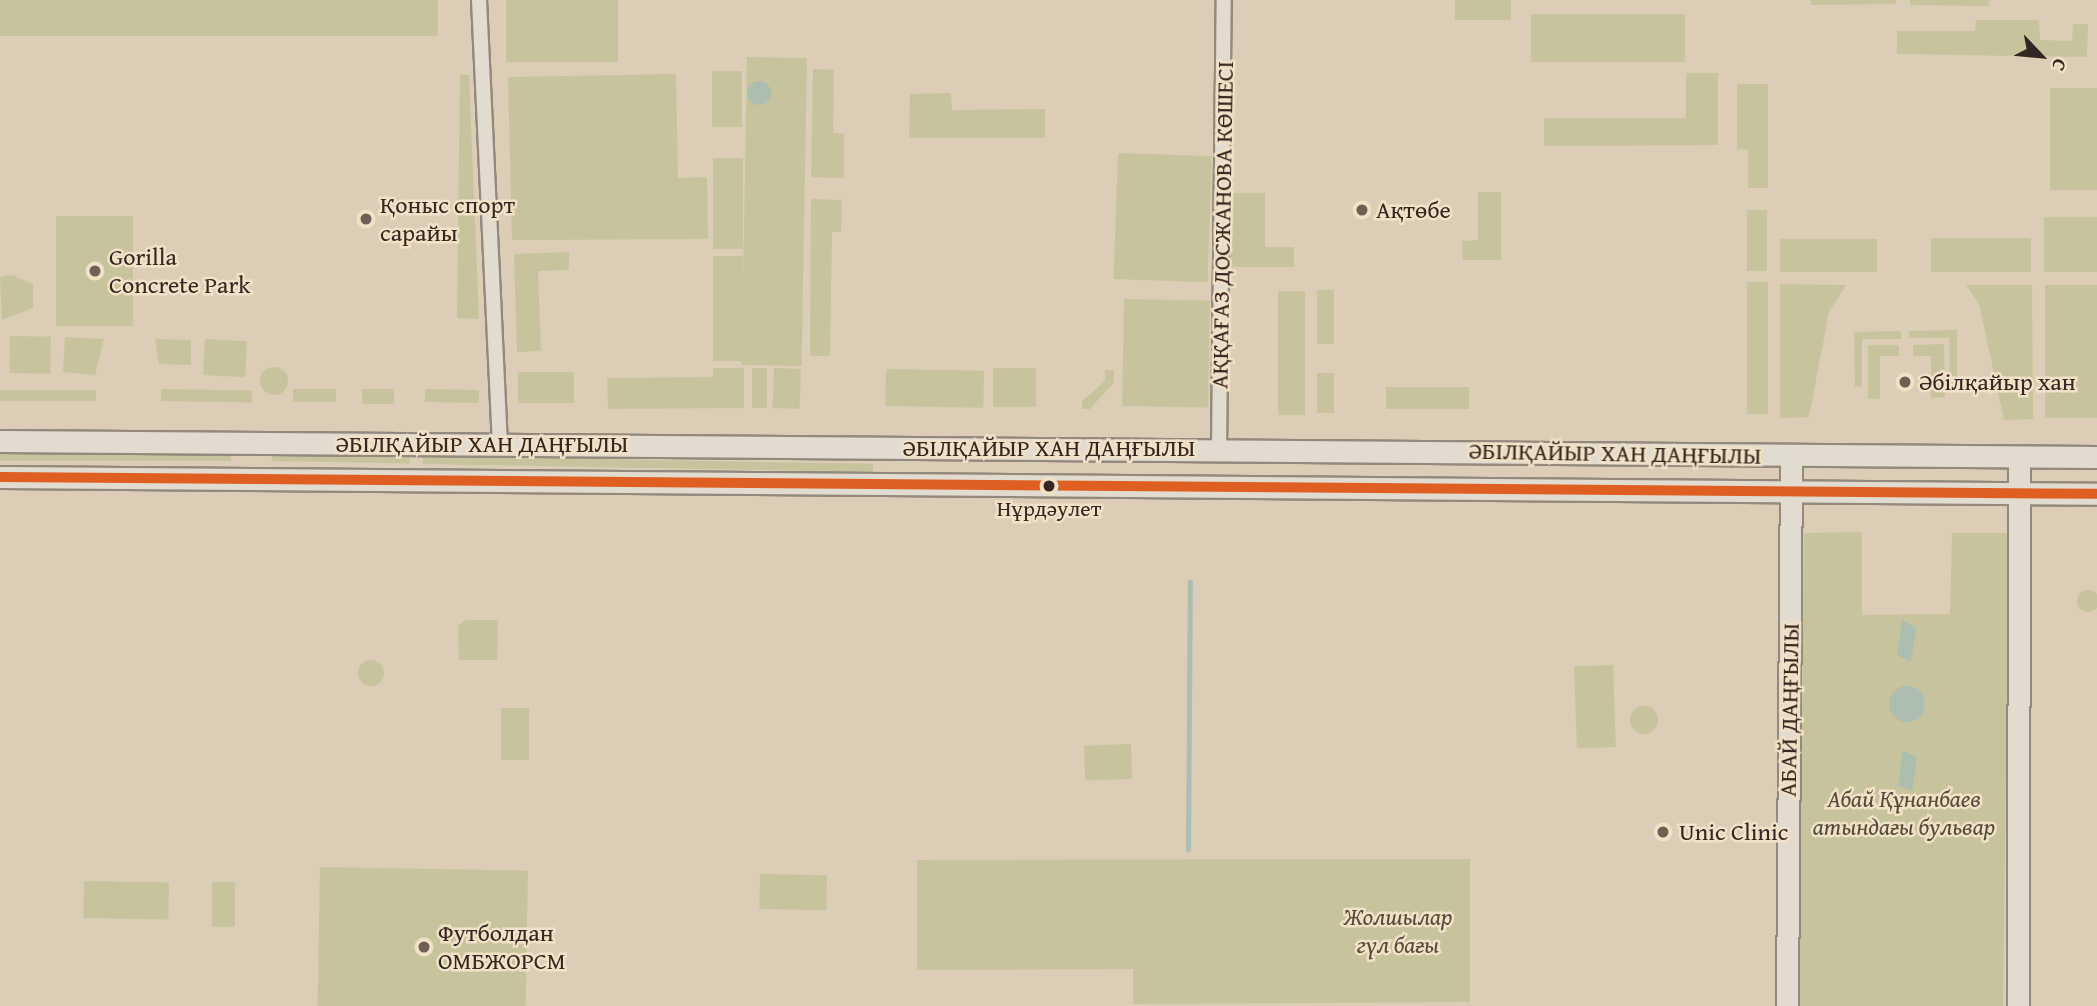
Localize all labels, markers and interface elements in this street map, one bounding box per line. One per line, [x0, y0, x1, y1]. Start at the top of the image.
north arrow [2006, 21, 2076, 91]
text: С [2045, 54, 2075, 76]
street label: АҚҚАҒАЗ ДОСЖАНОВА КӨШЕСІ [1205, 61, 1239, 389]
place label: Қоныс спорт сарайы [380, 191, 515, 247]
place label: Ақтөбе [1376, 196, 1451, 224]
marker: Ақтөбе [1354, 202, 1370, 218]
marker: Қоныс спорт сарайы [358, 211, 374, 227]
place label: Gorilla Concrete Park [109, 243, 251, 299]
marker: Gorilla Concrete Park [87, 263, 103, 279]
place label: Әбілқайыр хан [1919, 368, 2076, 396]
marker: Әбілқайыр хан [1897, 374, 1913, 390]
street label: ӘБІЛҚАЙЫР ХАН ДАҢҒЫЛЫ [336, 430, 628, 458]
street label: ӘБІЛҚАЙЫР ХАН ДАҢҒЫЛЫ [903, 434, 1195, 462]
street label: ӘБІЛҚАЙЫР ХАН ДАҢҒЫЛЫ [1468, 436, 1762, 470]
marker: Нұрдәулет [1042, 479, 1056, 493]
place label: Нұрдәулет [997, 496, 1101, 522]
street label: АБАЙ ДАҢҒЫЛЫ [1773, 623, 1805, 797]
park label: Абай Құнанбаев атындағы бульвар [1813, 785, 1995, 841]
place label: Unic Clinic [1679, 818, 1788, 846]
marker: Unic Clinic [1653, 822, 1673, 842]
park label: Жолшылар гүл бағы [1343, 903, 1453, 959]
place label: Футболдан ОМБЖОРСМ [438, 919, 566, 975]
marker: Футболдан ОМБЖОРСМ [416, 939, 432, 955]

